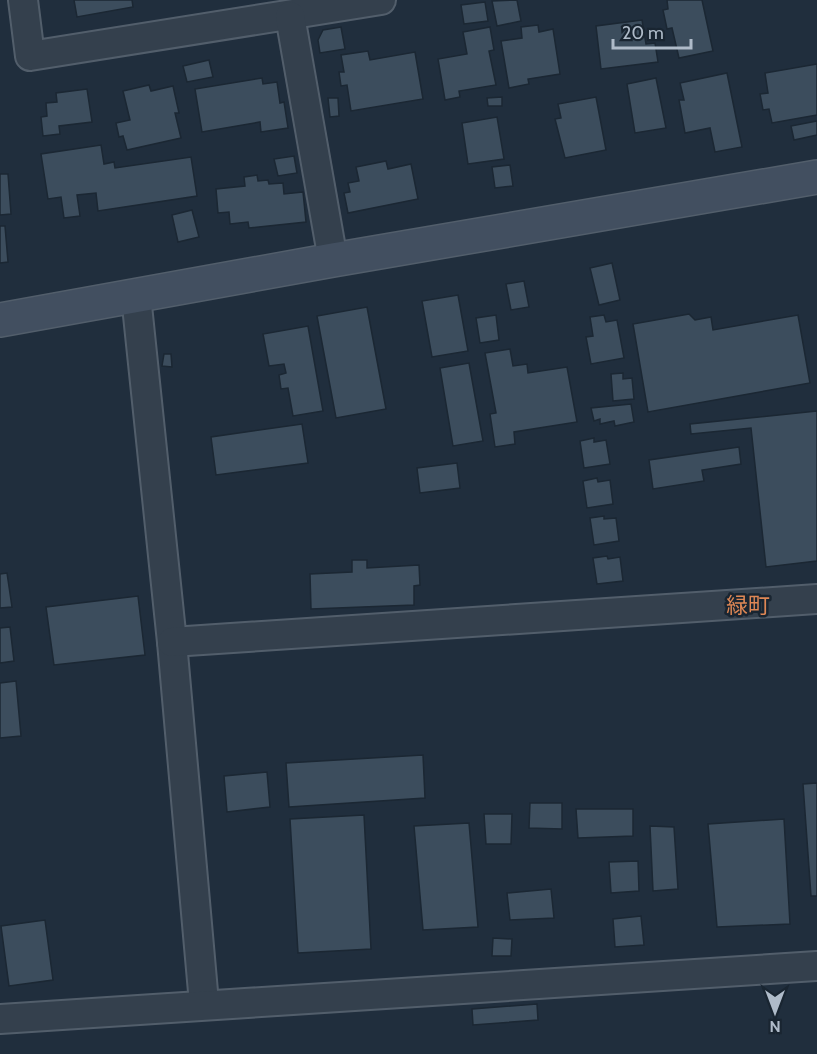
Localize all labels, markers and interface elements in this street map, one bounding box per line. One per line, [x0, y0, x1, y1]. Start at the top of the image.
scale bar [613, 12, 691, 50]
text: 20 m [622, 22, 664, 44]
district label: 緑町 [726, 592, 770, 619]
north arrow [745, 982, 805, 1042]
text: N [769, 1017, 781, 1036]

